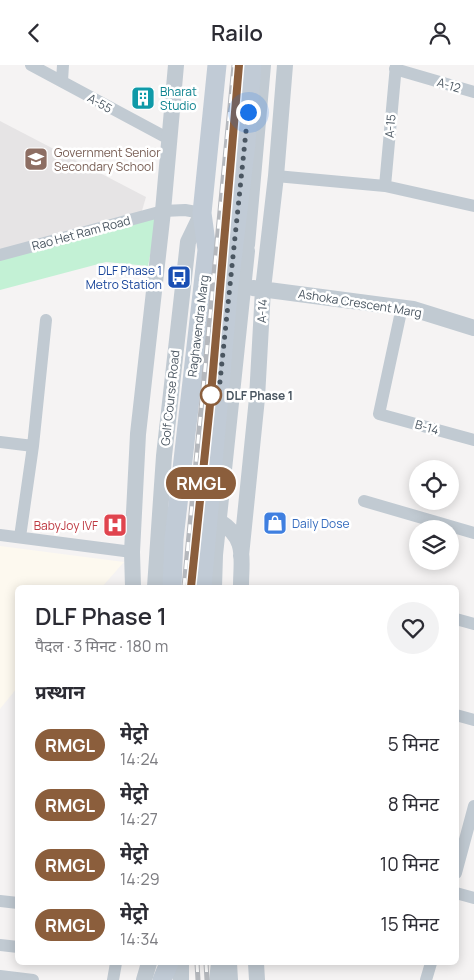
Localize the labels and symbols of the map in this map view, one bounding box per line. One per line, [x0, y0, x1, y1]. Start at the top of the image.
street label: A-12 [435, 73, 463, 97]
place label: Bharat Studio [160, 83, 197, 114]
building icon: Bharat Studio [130, 85, 156, 111]
street label: A-55 [84, 89, 116, 117]
your location [236, 100, 261, 125]
street label: A-15 [380, 113, 400, 139]
place label: Government Senior Secondary School [54, 144, 161, 175]
school or university icon: Government Senior Secondary School [23, 146, 49, 172]
street label: Rao Het Ram Road [30, 212, 132, 254]
place label: DLF Phase 1 Metro Station [86, 262, 162, 293]
bus stop icon: DLF Phase 1 Metro Station [166, 264, 192, 290]
street label: Raghavendra Marg [183, 274, 213, 378]
street label: Ashoka Crescent Marg [297, 285, 423, 321]
street label: A-14 [253, 299, 271, 323]
street label: Golf Course Road [157, 349, 183, 447]
marker: DLF Phase 1 [200, 384, 222, 406]
place label: DLF Phase 1 [226, 387, 293, 404]
street label: B-14 [413, 416, 441, 438]
line badge: RMGL [166, 467, 236, 499]
shop icon: Daily Dose [262, 510, 288, 536]
hospital icon: BabyJoy IVF [102, 512, 128, 538]
place label: Daily Dose [292, 515, 349, 532]
place label: BabyJoy IVF [34, 517, 98, 534]

